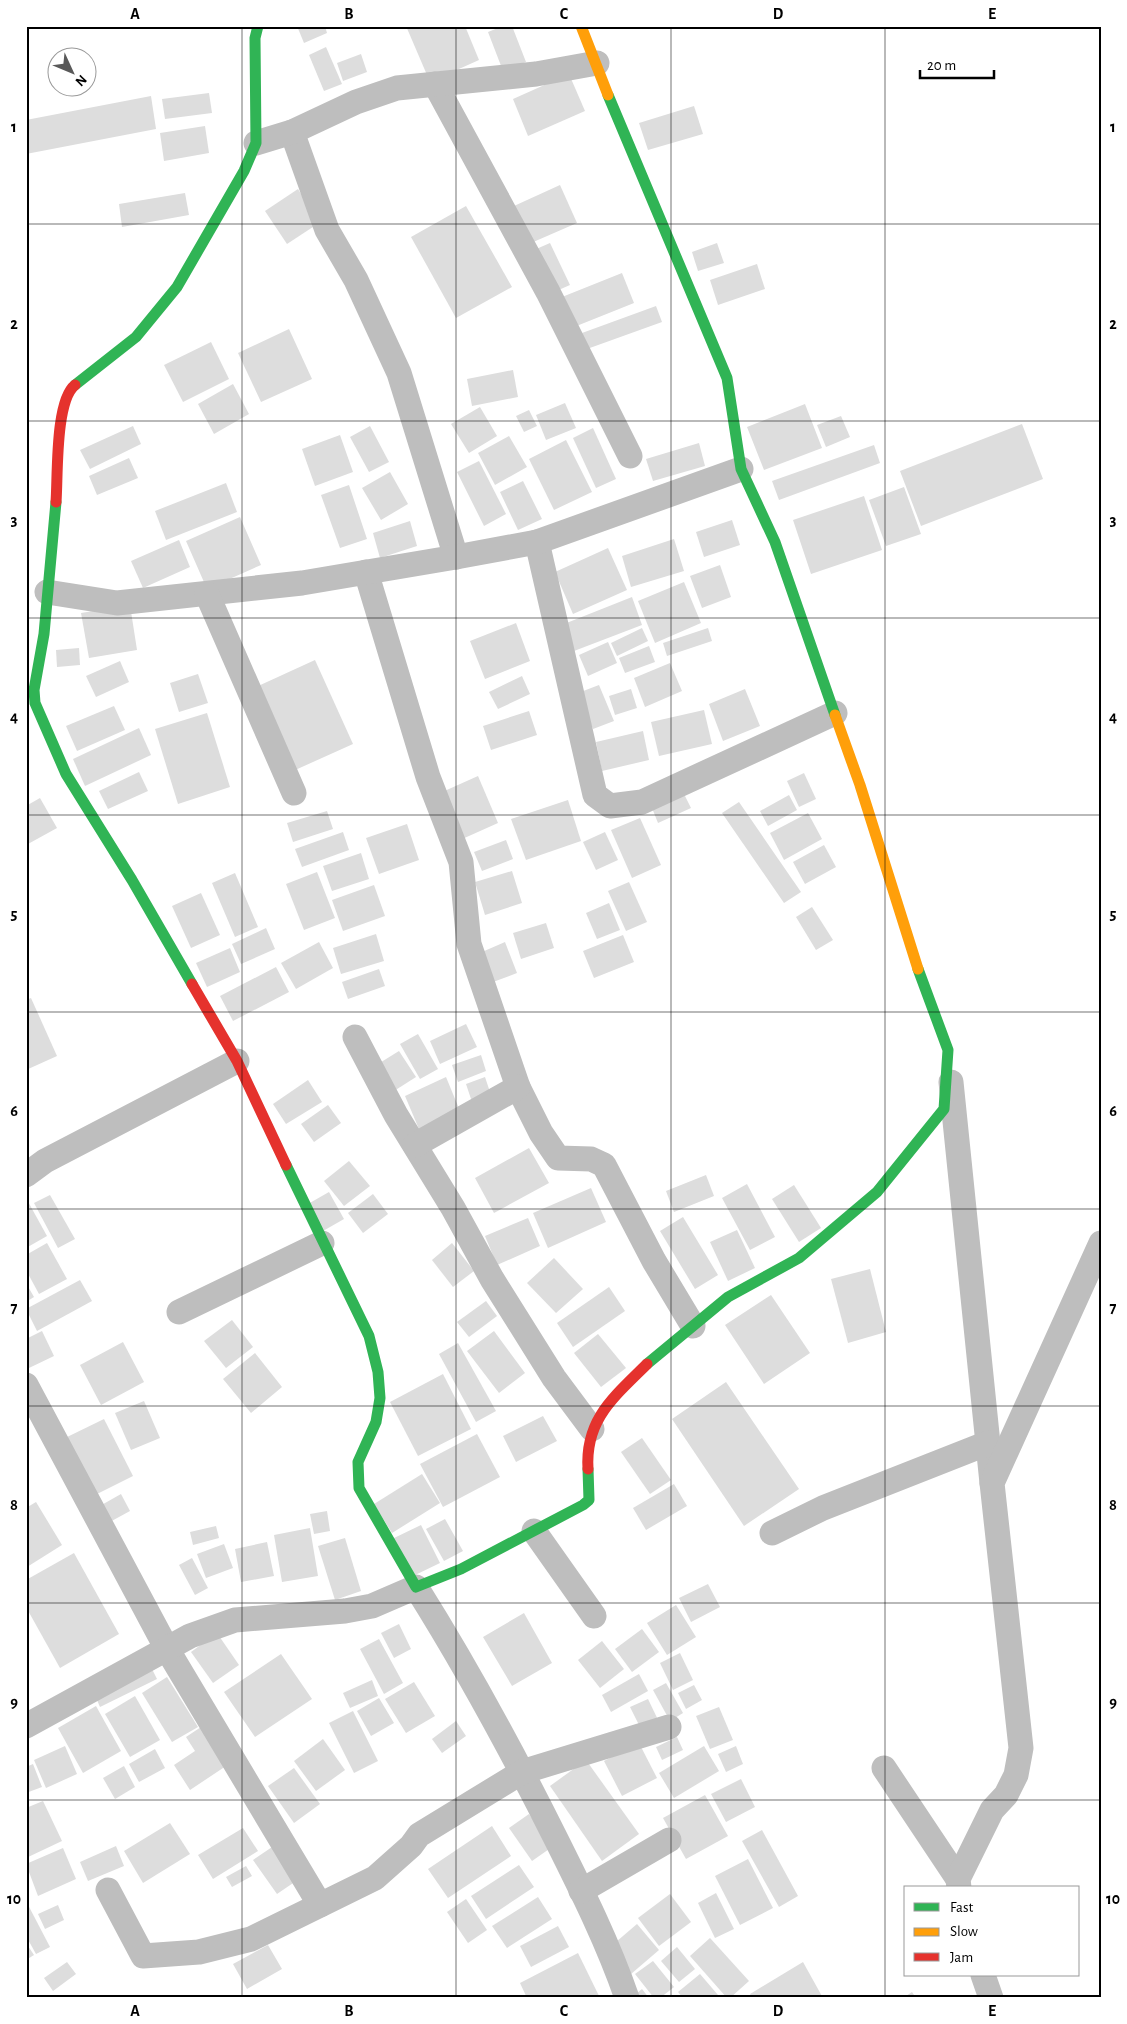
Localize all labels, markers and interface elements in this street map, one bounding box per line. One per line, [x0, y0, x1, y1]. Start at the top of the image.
text: A [130, 6, 140, 22]
text: B [344, 6, 354, 22]
text: C [560, 6, 569, 22]
text: D [773, 6, 784, 22]
text: E [988, 6, 996, 22]
north arrow [48, 48, 98, 98]
scale bar [920, 48, 993, 80]
text: 20 m [927, 58, 956, 73]
text: N [72, 72, 89, 89]
text: 1 [11, 119, 17, 135]
text: 1 [1110, 119, 1116, 135]
text: 2 [10, 316, 18, 332]
text: 2 [1109, 316, 1117, 332]
text: 3 [11, 512, 18, 528]
text: 3 [1110, 512, 1117, 528]
text: 4 [10, 709, 18, 725]
text: 4 [1109, 709, 1117, 725]
text: 5 [11, 906, 18, 922]
text: 5 [1110, 906, 1117, 922]
text: 6 [10, 1103, 18, 1119]
text: 6 [1109, 1103, 1117, 1119]
text: 7 [11, 1300, 18, 1316]
text: 7 [1110, 1300, 1117, 1316]
text: 8 [10, 1497, 18, 1513]
text: 8 [1109, 1497, 1117, 1513]
text: 9 [10, 1694, 18, 1710]
text: 9 [1109, 1694, 1117, 1710]
legend [904, 1886, 1080, 1976]
text: 10 [7, 1891, 21, 1907]
text: 10 [1106, 1891, 1120, 1907]
text: Fast [950, 1900, 974, 1915]
text: Slow [950, 1924, 978, 1939]
text: Jam [950, 1950, 973, 1965]
text: A [130, 2003, 140, 2019]
text: B [344, 2003, 354, 2019]
text: C [560, 2003, 569, 2019]
text: D [773, 2003, 784, 2019]
text: E [988, 2003, 996, 2019]

